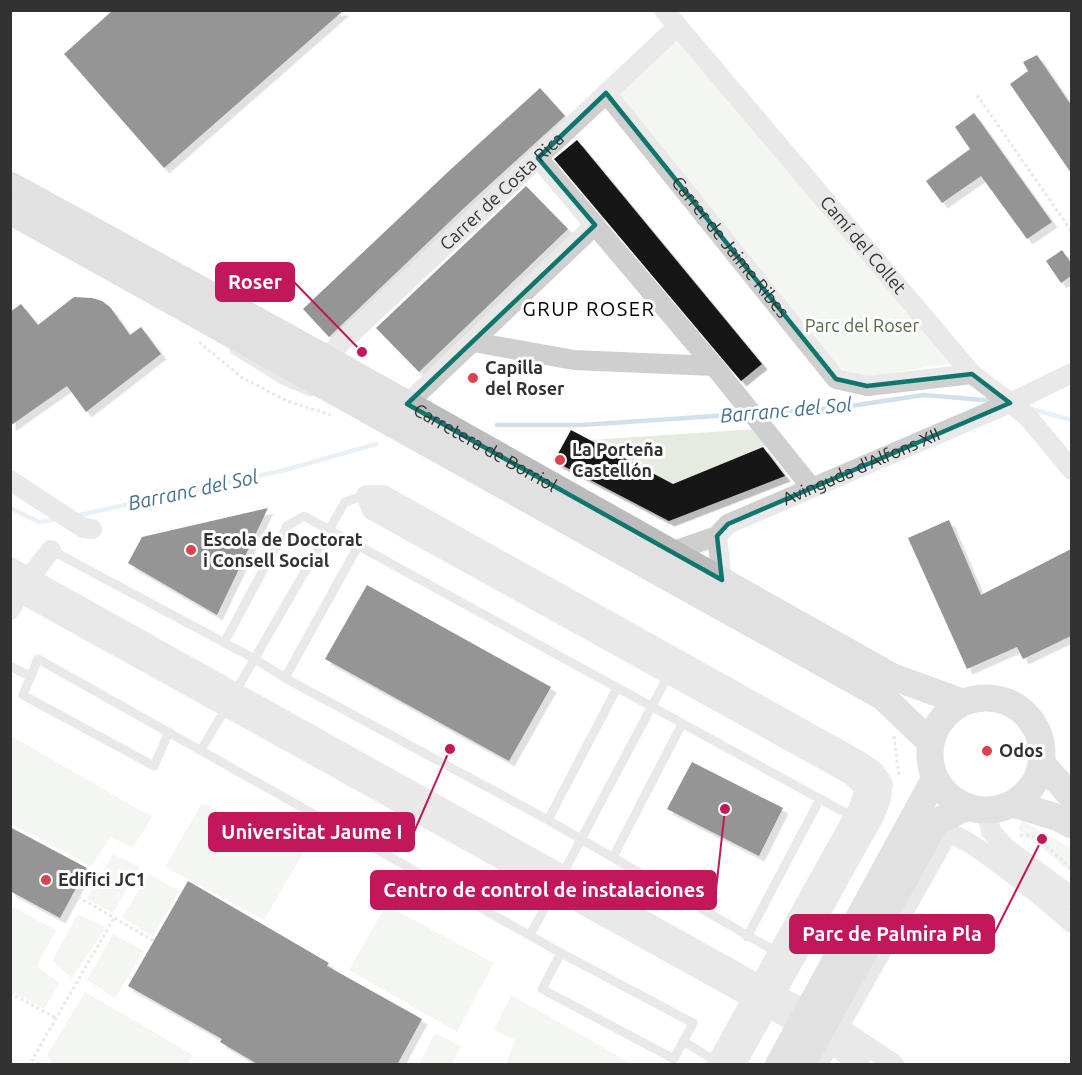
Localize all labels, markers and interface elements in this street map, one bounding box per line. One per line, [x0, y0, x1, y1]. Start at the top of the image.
street label: Carrer de Costa Rica [435, 128, 567, 254]
street label: Carrer de Jaime Ribes [668, 172, 794, 321]
street label: Camí del Collet [817, 192, 911, 297]
callout: Roser [216, 263, 294, 301]
text: Roser [228, 270, 283, 293]
district label: GRUP ROSER [522, 297, 656, 320]
park label: Parc del Roser [805, 315, 920, 335]
place label: Capilla del Roser [485, 357, 565, 398]
marker: Capilla del Roser [466, 371, 480, 385]
water label: Barranc del Sol [719, 392, 853, 427]
street label: Carretera de Borriol [411, 399, 561, 495]
street label: Avinguda d'Alfons XII [779, 423, 943, 509]
place label: La Porteña Castellón [572, 439, 664, 480]
marker: La Porteña Castellón [553, 453, 567, 467]
water label: Barranc del Sol [126, 464, 260, 515]
place label: Escola de Doctorat i Consell Social [203, 529, 363, 570]
marker: Escola de Doctorat i Consell Social [184, 543, 198, 557]
place label: Odos [999, 740, 1043, 760]
marker: Odos [980, 744, 994, 758]
callout: Universitat Jaume I [209, 813, 414, 851]
text: Universitat Jaume I [221, 820, 403, 843]
place label: Edifici JC1 [58, 869, 146, 889]
callout: Centro de control de instalaciones [371, 871, 716, 909]
marker: Edifici JC1 [39, 873, 53, 887]
text: Centro de control de instalaciones [383, 878, 705, 901]
callout: Parc de Palmira Pla [790, 915, 994, 953]
text: Parc de Palmira Pla [802, 922, 982, 945]

